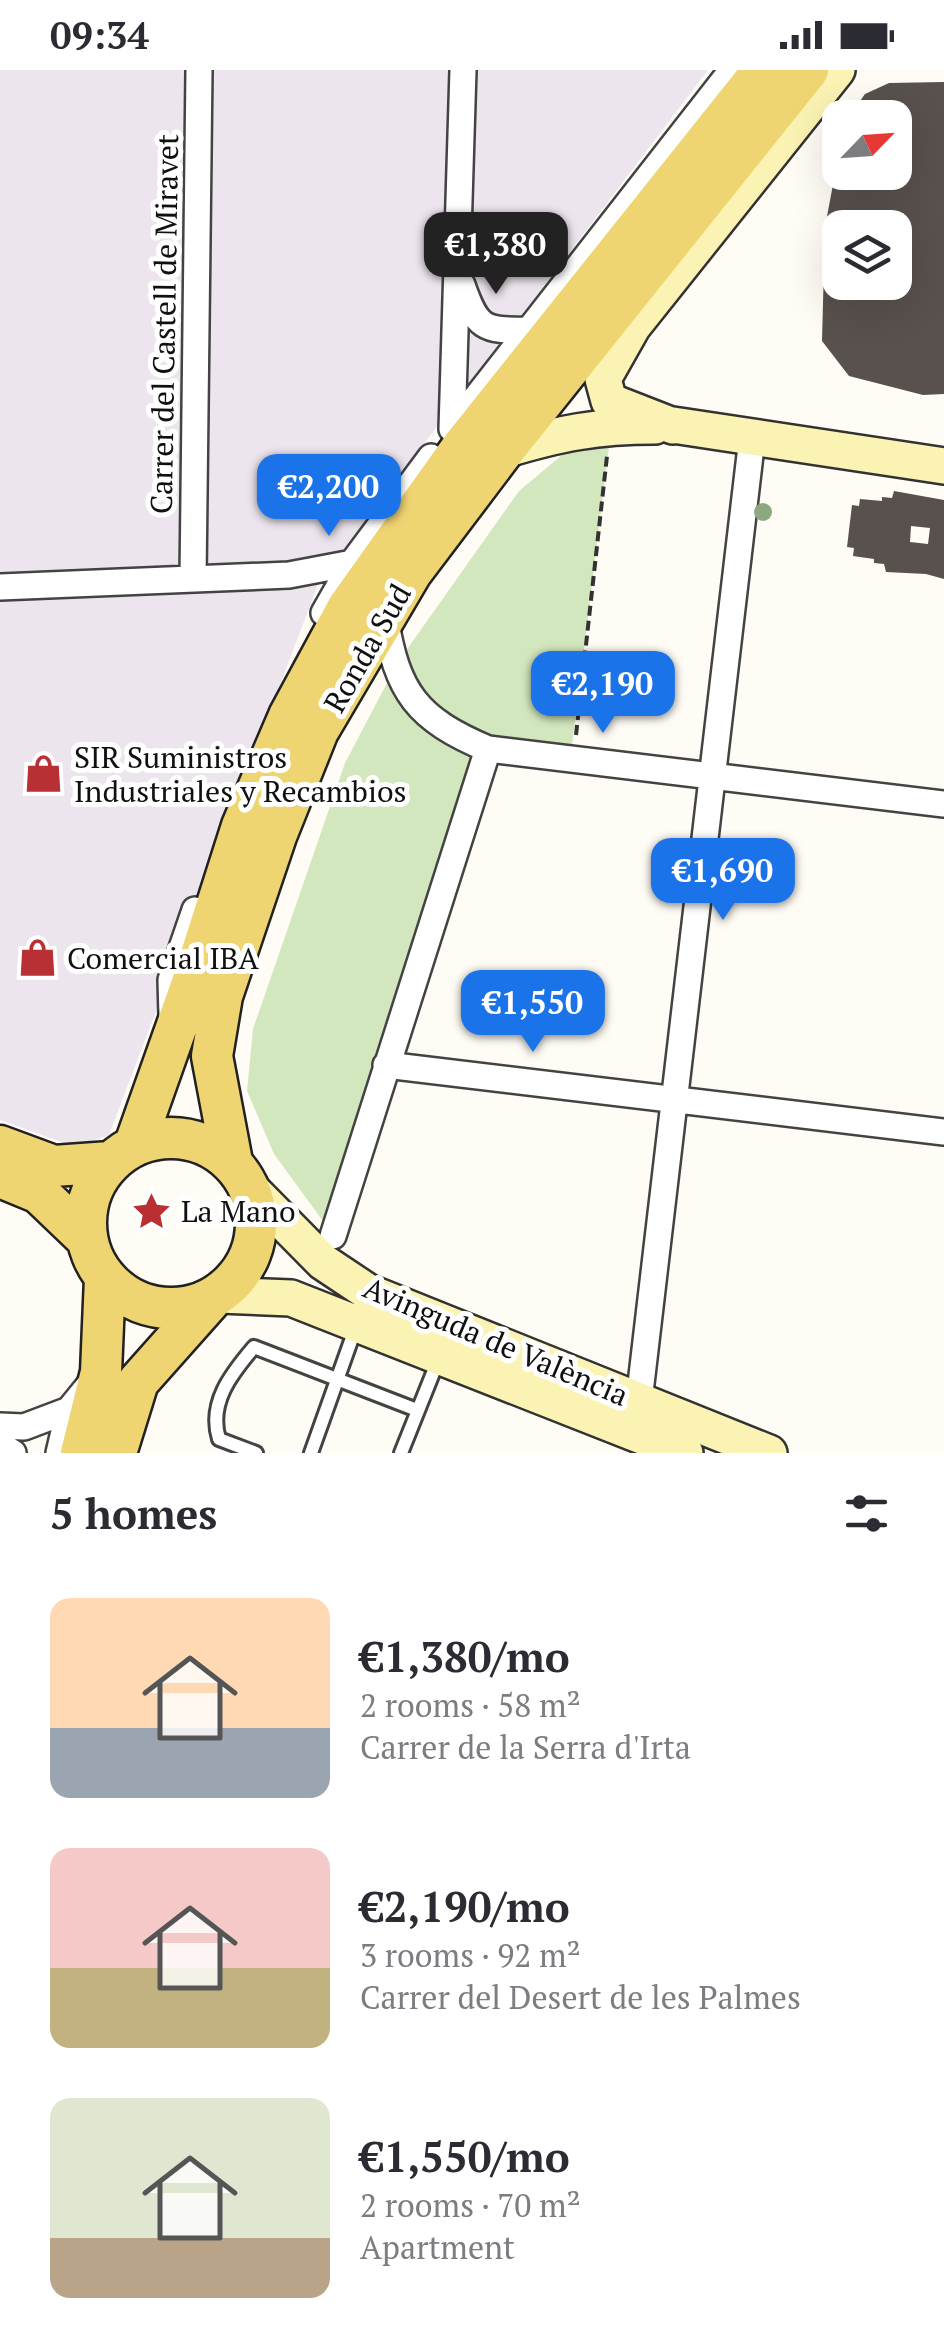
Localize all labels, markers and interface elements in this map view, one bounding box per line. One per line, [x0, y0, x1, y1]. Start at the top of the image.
text: 09:34 [50, 10, 149, 60]
north arrow [822, 100, 912, 190]
map controls [822, 100, 912, 300]
street label: Carrer del Castell de Miravet [141, 134, 187, 514]
button: layers [822, 210, 912, 300]
pin: €1,380 [415, 212, 577, 297]
text: €1,380 [446, 223, 546, 265]
pin: €2,200 [248, 454, 410, 539]
text: €2,200 [279, 465, 379, 507]
street label: Ronda Sud [314, 577, 420, 719]
pin: €2,190 [522, 651, 684, 736]
text: €2,190 [553, 662, 653, 704]
place label: SIR Suministros Industriales y Recambios [74, 737, 407, 811]
shop icon: SIR Suministros Industriales y Recambios [23, 753, 65, 795]
pin: €1,690 [642, 838, 804, 923]
text: €1,690 [673, 849, 773, 891]
shop icon: Comercial IBA [16, 937, 58, 979]
place label: Comercial IBA [67, 938, 259, 978]
pin: €1,550 [452, 970, 614, 1055]
text: €1,550 [483, 981, 583, 1023]
place icon: La Mano [130, 1190, 172, 1232]
place label: La Mano [181, 1191, 295, 1231]
street label: Avinguda de València [357, 1267, 635, 1415]
text: 5 homes [50, 1485, 217, 1541]
icon: filters [839, 1486, 894, 1541]
text: €1,380/mo [360, 1628, 570, 1684]
icon: home [130, 1638, 250, 1758]
text: 2 rooms · 58 m² [360, 1684, 581, 1726]
text: Carrer de la Serra d'Irta [360, 1726, 691, 1768]
text: €2,190/mo [360, 1878, 570, 1934]
icon: home [130, 1888, 250, 2008]
text: 3 rooms · 92 m² [360, 1934, 581, 1976]
text: Carrer del Desert de les Palmes [360, 1976, 801, 2018]
text: €1,550/mo [360, 2128, 570, 2184]
icon: home [130, 2138, 250, 2258]
text: 2 rooms · 70 m² [360, 2184, 581, 2226]
text: Apartment [360, 2226, 515, 2268]

